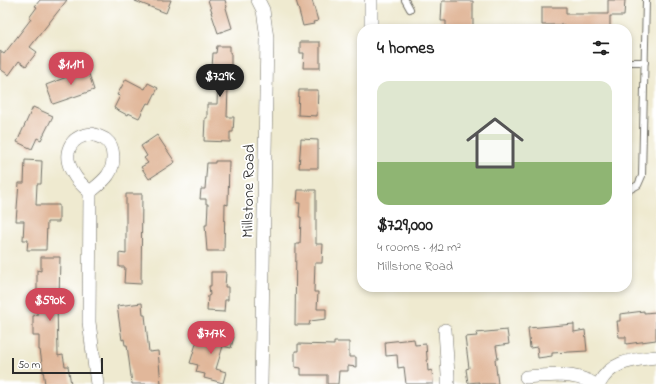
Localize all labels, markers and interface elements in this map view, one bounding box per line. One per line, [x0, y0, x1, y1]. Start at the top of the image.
text: 4 homes [377, 36, 435, 61]
icon: filters [590, 37, 612, 59]
pin: $1.1M [43, 52, 99, 86]
text: $1.1M [58, 55, 84, 74]
pin: $729K [192, 64, 248, 98]
text: $729K [205, 67, 235, 86]
icon: home [459, 107, 531, 179]
street label: Millstone Road [236, 144, 262, 238]
text: $729,000 [377, 213, 433, 238]
text: 4 rooms · 112 m² [377, 238, 461, 257]
text: Millstone Road [377, 257, 453, 276]
pin: $590K [22, 288, 78, 322]
text: $590K [34, 291, 66, 310]
pin: $717K [183, 321, 239, 355]
text: $717K [196, 324, 226, 343]
scale bar [12, 356, 103, 375]
text: 50 m [18, 357, 40, 373]

